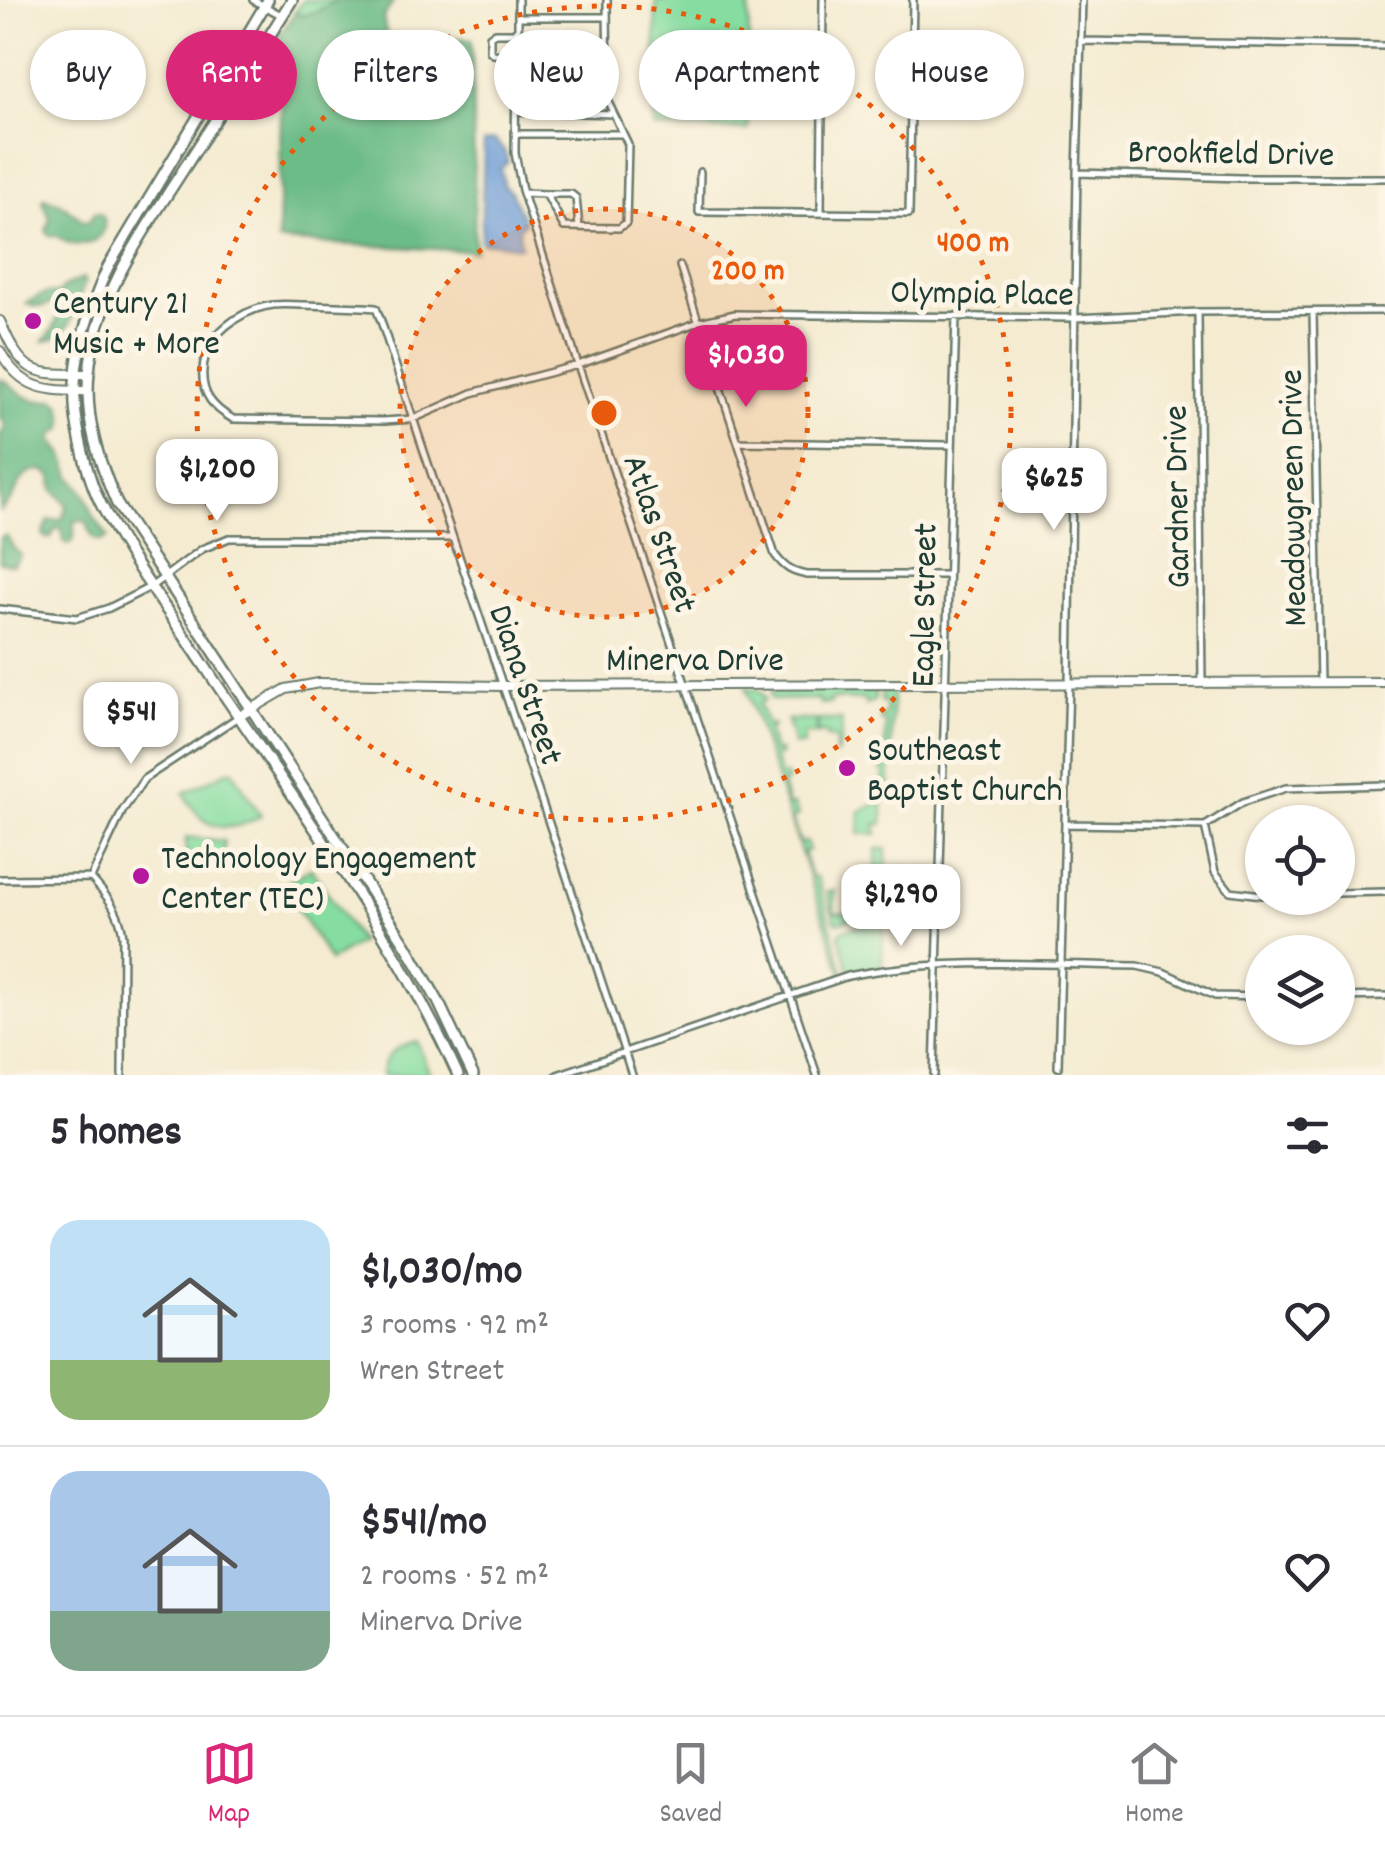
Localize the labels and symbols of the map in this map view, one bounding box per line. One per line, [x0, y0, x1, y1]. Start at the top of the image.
street label: Brookfield Drive [1127, 129, 1335, 183]
text: 400 m [937, 224, 1009, 267]
text: 200 m [711, 252, 785, 295]
street label: Olympia Place [890, 269, 1074, 323]
place label: Century 21 Music + More [53, 281, 220, 371]
marker: Century 21 Music + More [22, 310, 44, 332]
pin: $1,030 [665, 325, 827, 410]
street label: Meadowgreen Drive [1269, 369, 1323, 627]
centre of rings [586, 395, 622, 431]
street label: Gardner Drive [1153, 405, 1207, 589]
pin: $1,200 [136, 439, 298, 524]
pin: $625 [995, 448, 1113, 533]
street label: Atlas Street [607, 449, 708, 621]
street label: Eagle Street [901, 522, 953, 688]
street label: Diana Street [473, 599, 574, 773]
street label: Minerva Drive [606, 638, 784, 688]
pin: $541 [72, 682, 190, 767]
place label: Southeast Baptist Church [867, 728, 1063, 818]
marker: Southeast Baptist Church [836, 757, 858, 779]
place label: Technology Engagement Center (TEC) [161, 836, 477, 926]
pin: $1,290 [820, 864, 982, 949]
marker: Technology Engagement Center (TEC) [130, 865, 152, 887]

